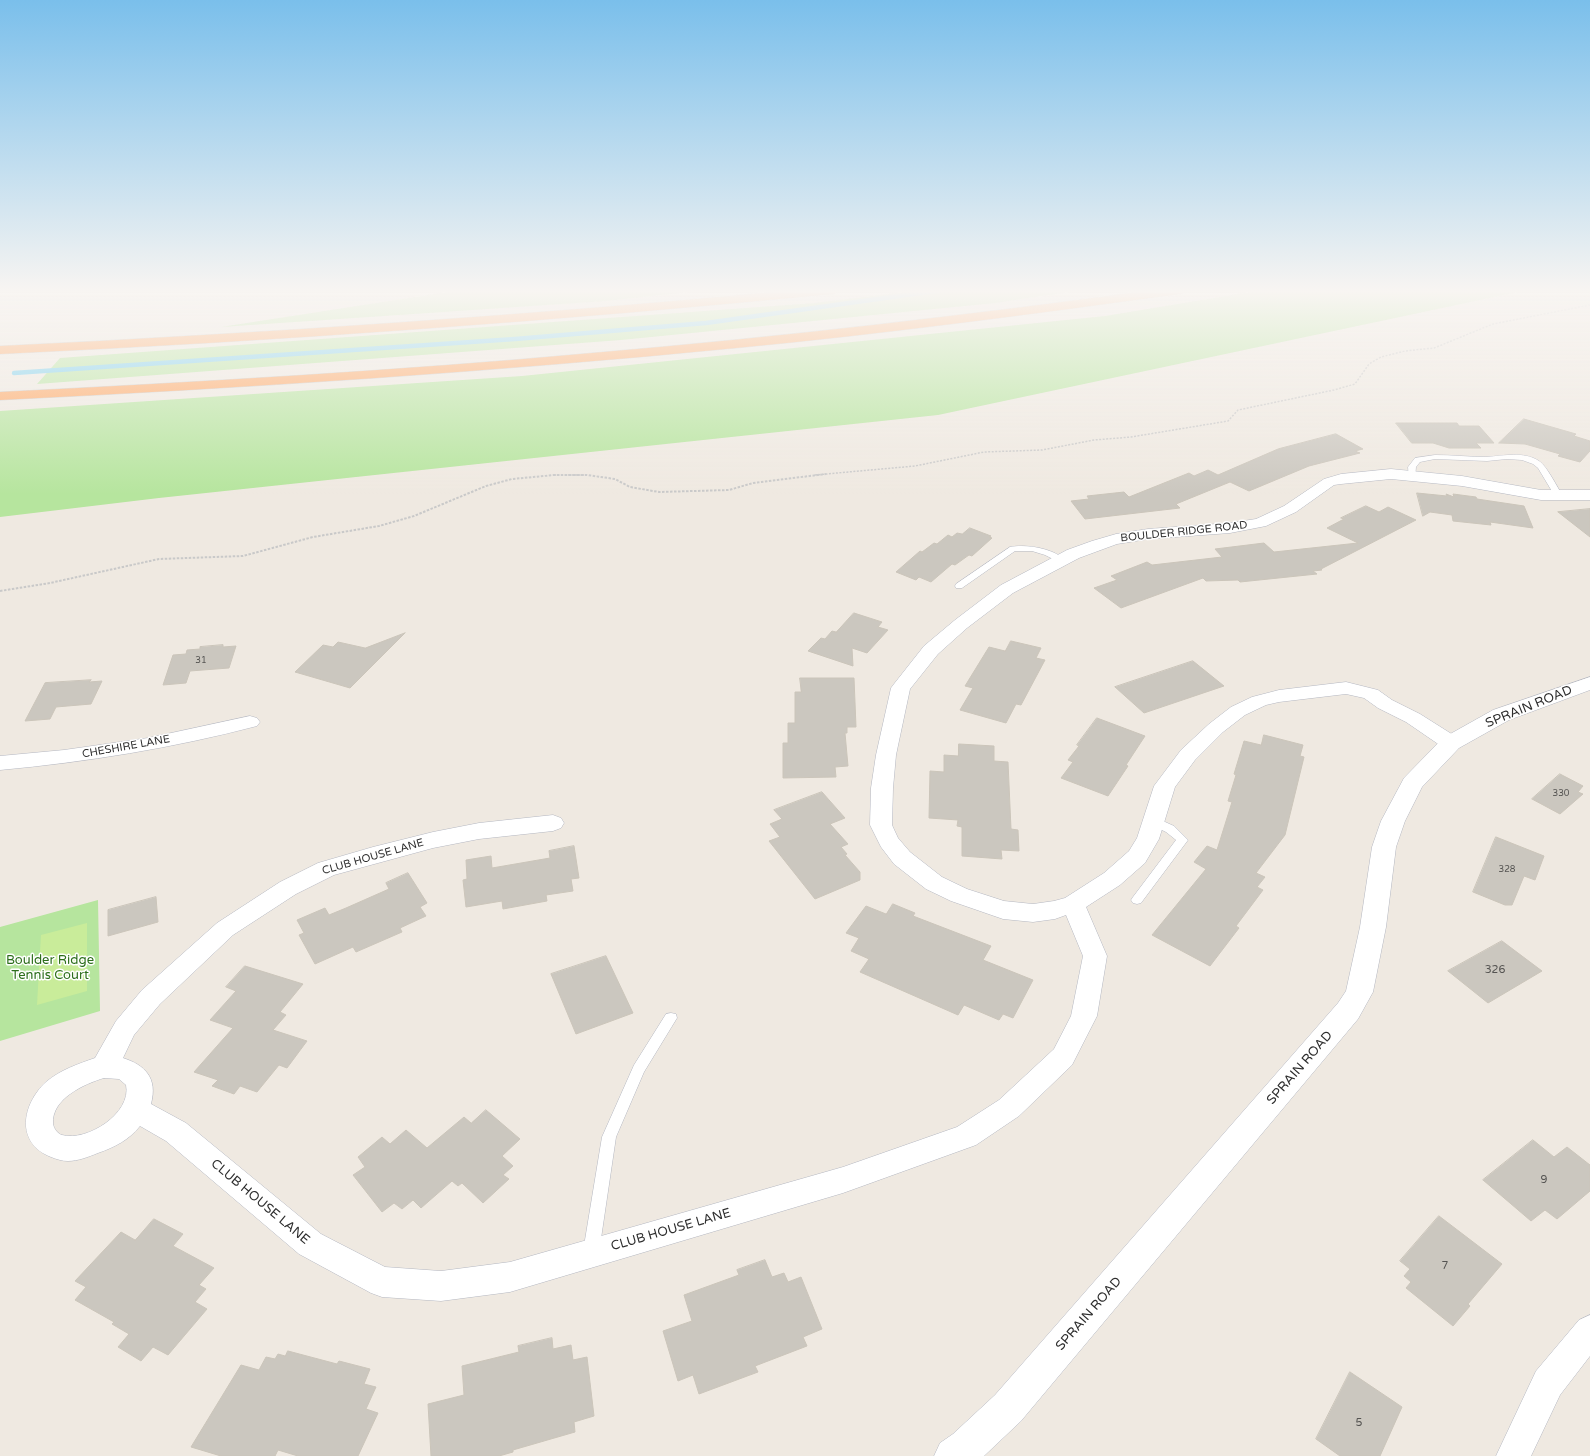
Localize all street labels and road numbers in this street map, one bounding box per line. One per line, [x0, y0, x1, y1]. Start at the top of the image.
street label: BOULDER RIDGE ROAD [1120, 519, 1248, 545]
street label: SPRAIN ROAD [1483, 682, 1575, 732]
street label: CHESHIRE LANE [81, 733, 171, 761]
street label: CLUB HOUSE LANE [321, 836, 425, 878]
street label: SPRAIN ROAD [1264, 1028, 1336, 1108]
street label: CLUB HOUSE LANE [207, 1156, 313, 1248]
street label: CLUB HOUSE LANE [609, 1205, 733, 1255]
street label: SPRAIN ROAD [1053, 1274, 1125, 1354]

